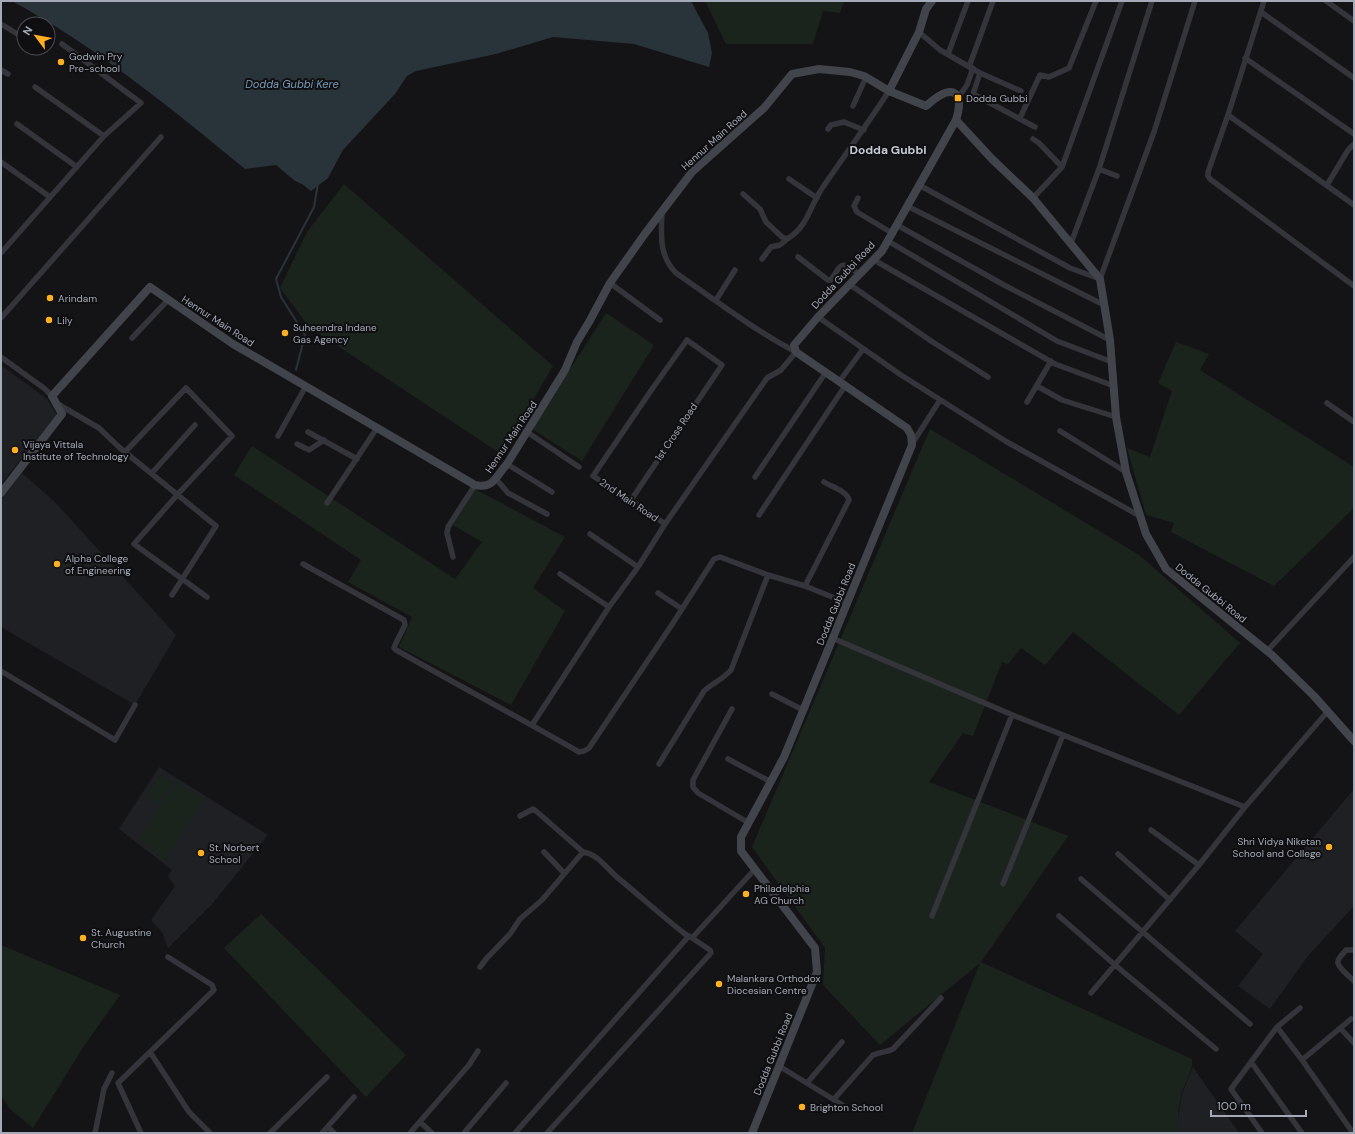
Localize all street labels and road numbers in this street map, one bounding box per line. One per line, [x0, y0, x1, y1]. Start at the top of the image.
street label: Hennur Main Road [678, 107, 750, 173]
street label: Dodda Gubbi Road [808, 239, 878, 311]
street label: Hennur Main Road [179, 293, 257, 349]
street label: Hennur Main Road [482, 399, 540, 475]
street label: 1st Cross Road [652, 401, 700, 463]
street label: 2nd Main Road [597, 475, 661, 525]
street label: Dodda Gubbi Road [1173, 560, 1249, 626]
street label: Dodda Gubbi Road [814, 561, 858, 647]
street label: Dodda Gubbi Road [751, 1011, 795, 1097]

